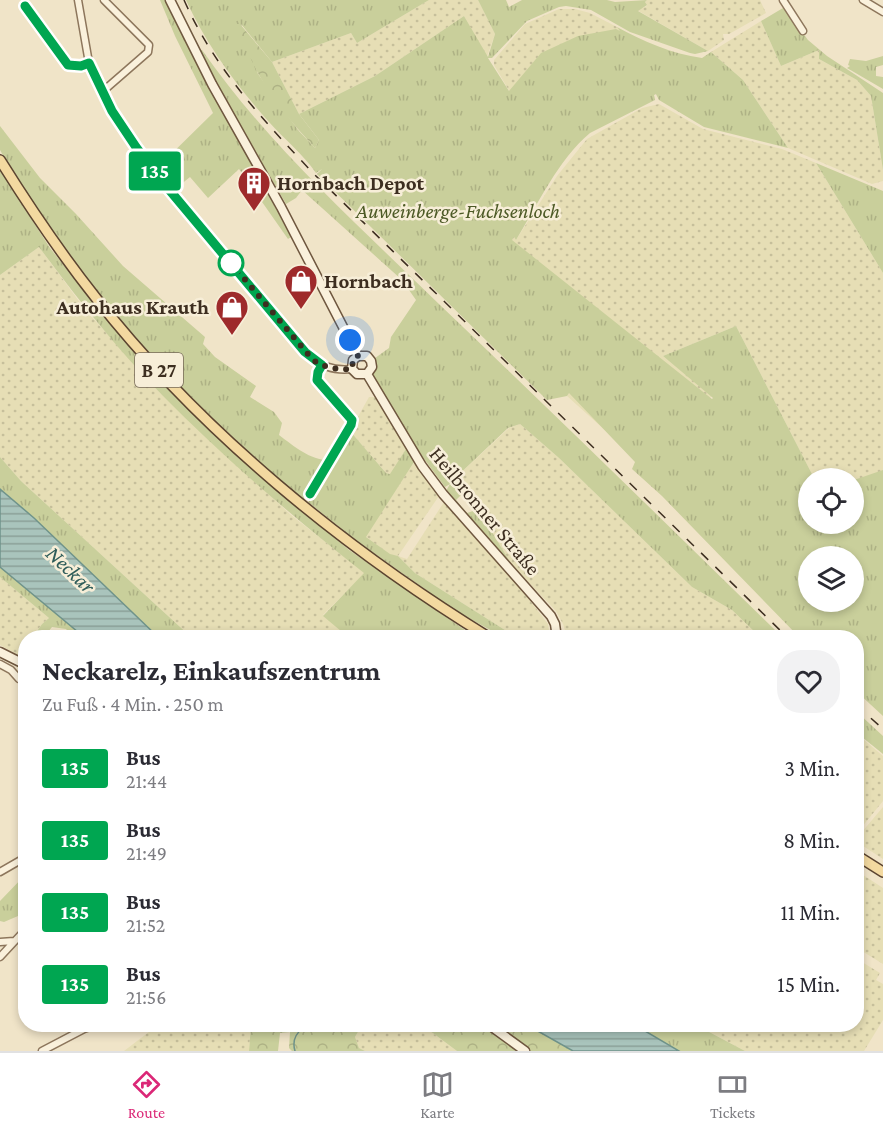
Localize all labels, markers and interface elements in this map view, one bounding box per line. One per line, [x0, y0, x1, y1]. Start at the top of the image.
line badge: 135 [120, 152, 189, 190]
text: 135 [141, 159, 169, 183]
building icon: Hornbach Depot [236, 165, 272, 212]
place label: Hornbach Depot [277, 171, 425, 195]
park label: Auweinberge-Fuchsenloch [355, 199, 560, 223]
unlabelled marker [218, 250, 244, 276]
shop icon: Hornbach [283, 263, 319, 310]
place label: Hornbach [324, 269, 413, 293]
shop icon: Autohaus Krauth [214, 289, 250, 336]
place label: Autohaus Krauth [56, 295, 209, 319]
your location [335, 325, 365, 355]
road number: B 27 [135, 353, 183, 387]
street label: Heilbronner Straße [424, 442, 546, 580]
map controls [798, 468, 864, 612]
button: locate [798, 468, 864, 534]
water label: Neckar [41, 541, 101, 599]
button: layers [798, 546, 864, 612]
button: heart [777, 650, 840, 713]
text: Neckarelz, Einkaufszentrum [42, 655, 380, 686]
text: Zu Fuß · 4 Min. · 250 m [42, 693, 224, 715]
text: Bus [126, 745, 160, 770]
text: 135 [61, 756, 89, 780]
text: 3 Min. [785, 756, 840, 781]
text: 21:44 [126, 770, 167, 792]
text: Bus [126, 817, 160, 842]
text: 135 [61, 828, 89, 852]
text: 8 Min. [783, 828, 840, 853]
text: 21:49 [126, 842, 167, 864]
text: Bus [126, 889, 160, 914]
text: 135 [61, 900, 89, 924]
text: 11 Min. [780, 900, 840, 925]
text: 21:52 [126, 914, 165, 936]
text: Bus [126, 961, 160, 986]
text: 135 [61, 972, 89, 996]
text: 15 Min. [777, 972, 840, 997]
text: 21:56 [126, 986, 166, 1008]
tab: Route [128, 1068, 165, 1121]
tab: Karte [420, 1068, 455, 1121]
tab: Tickets [710, 1068, 755, 1121]

